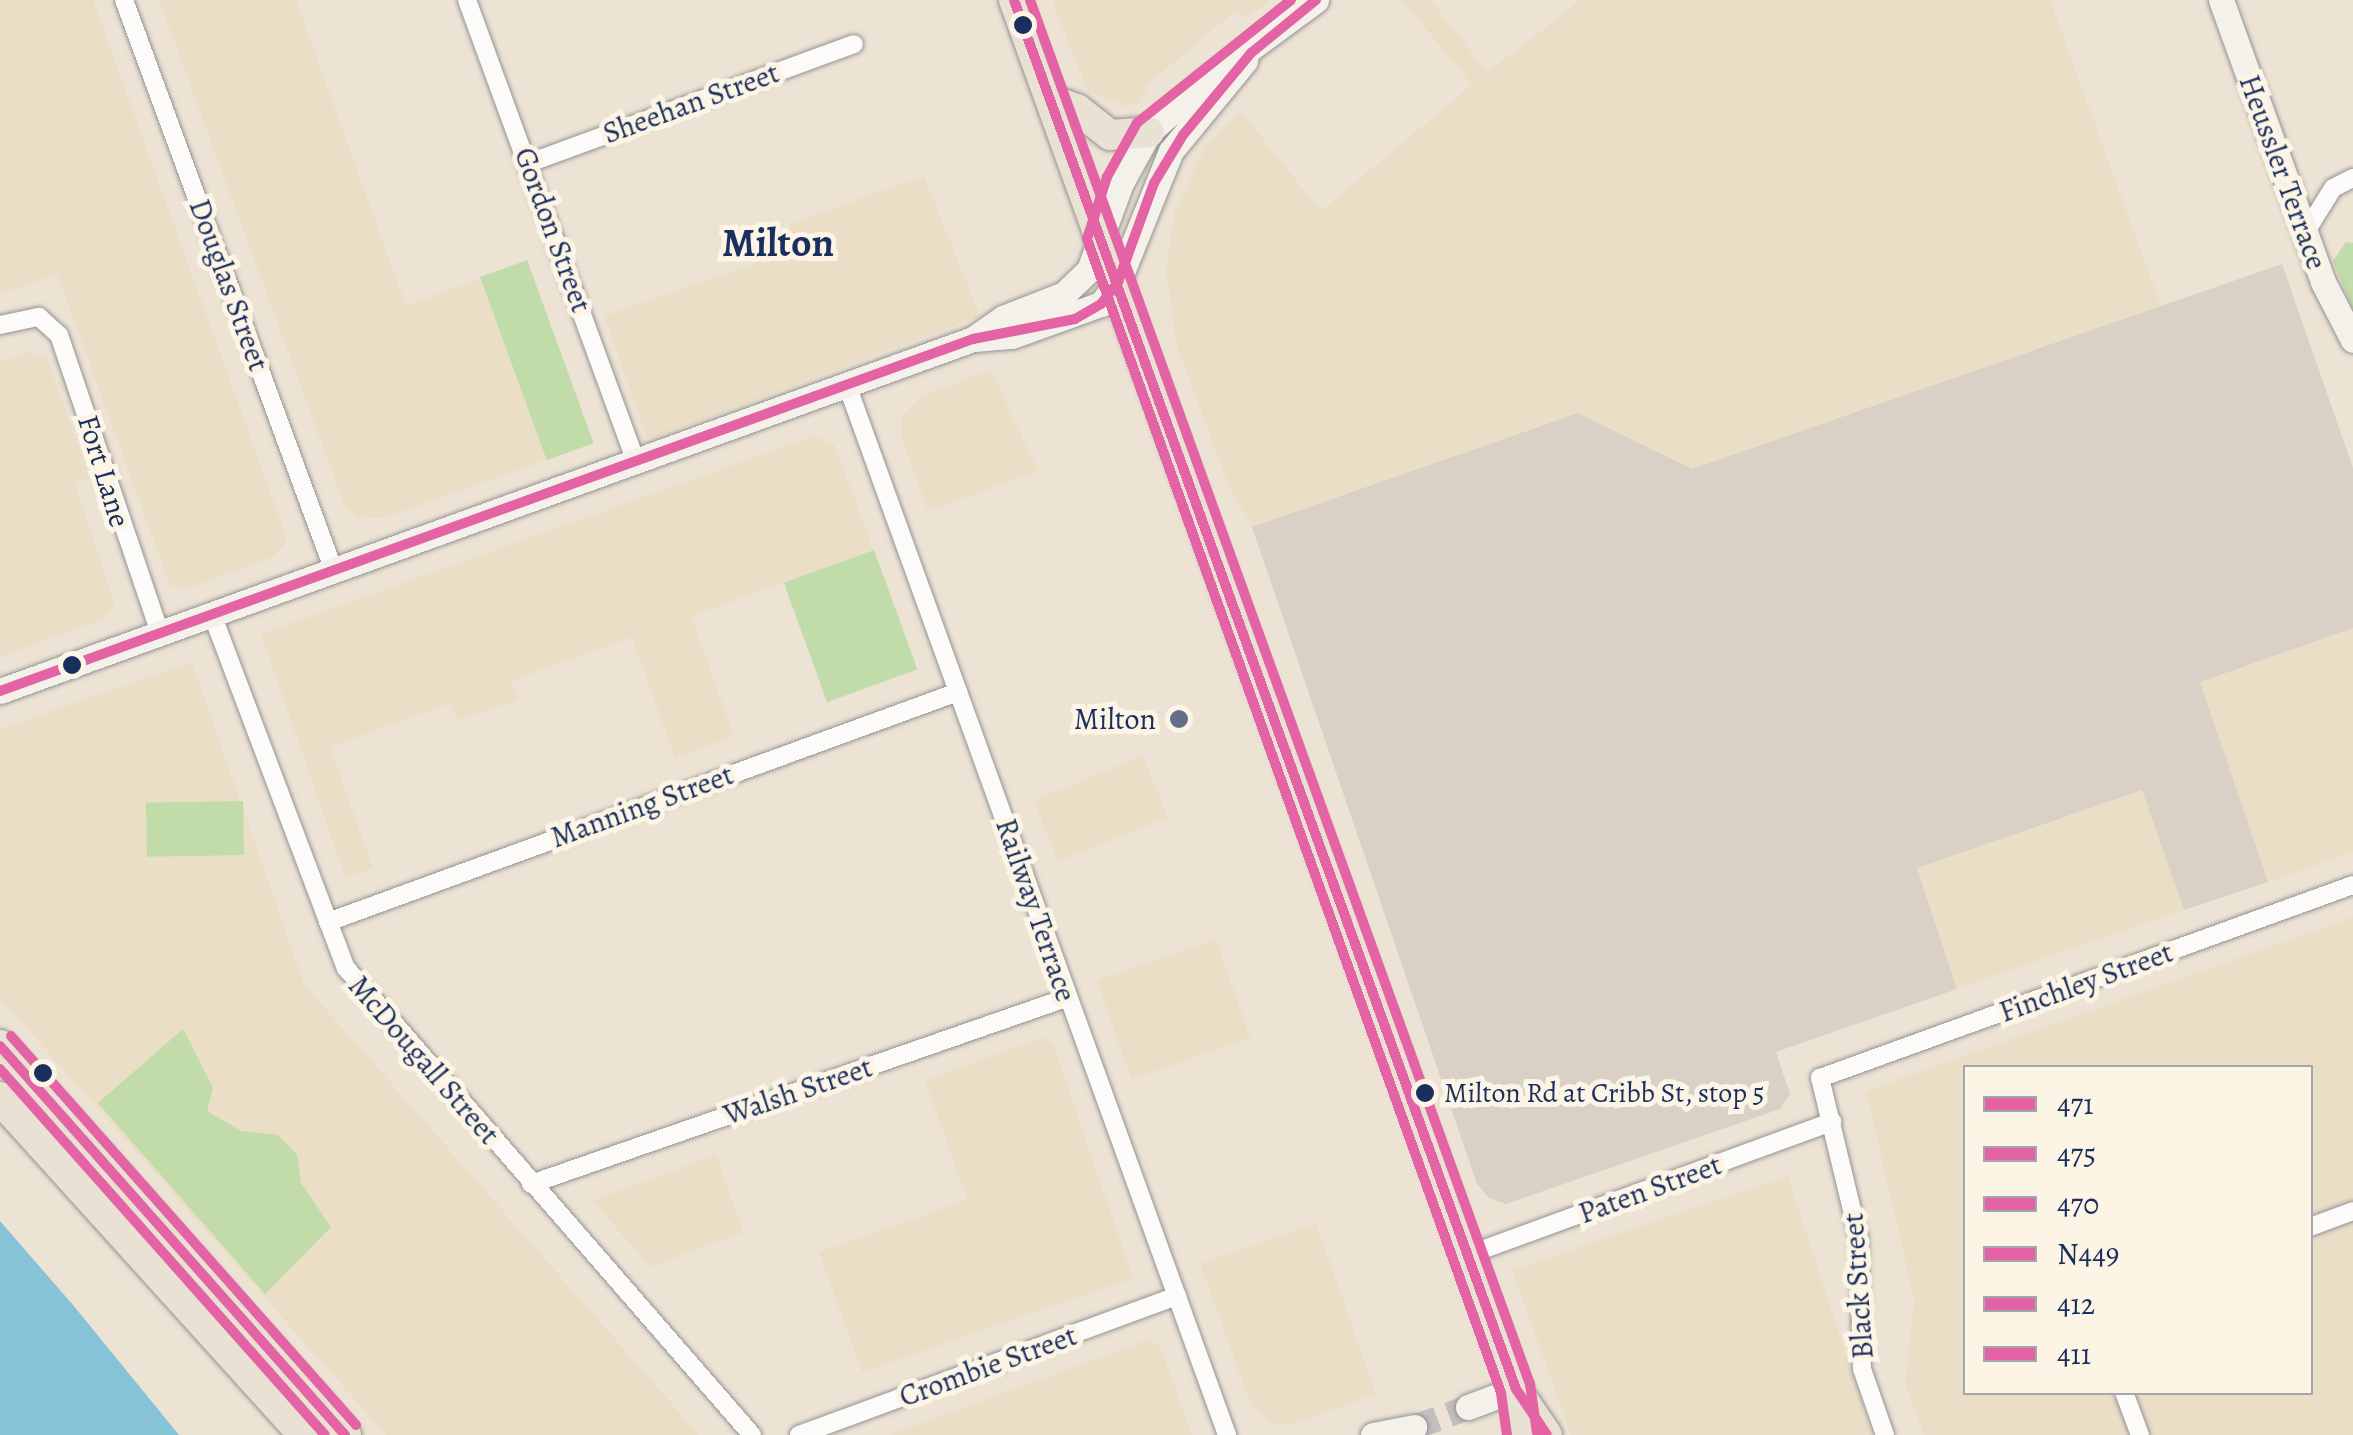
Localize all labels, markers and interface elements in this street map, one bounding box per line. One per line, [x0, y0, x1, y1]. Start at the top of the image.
unlabelled marker [1013, 15, 1033, 35]
street label: Sheehan Street [598, 55, 784, 151]
street label: Heussler Terrace [2231, 70, 2335, 274]
street label: Gordon Street [507, 143, 599, 317]
street label: Douglas Street [181, 194, 277, 376]
district label: Milton [722, 219, 834, 267]
street label: Fort Lane [70, 411, 138, 531]
unlabelled marker [62, 655, 82, 675]
place label: Milton [1074, 701, 1156, 737]
marker: Milton [1166, 706, 1192, 732]
street label: Manning Street [546, 756, 738, 856]
street label: Railway Terrace [988, 814, 1084, 1006]
street label: Finchley Street [1994, 934, 2178, 1030]
street label: McDougall Street [341, 968, 507, 1152]
street label: Walsh Street [719, 1049, 877, 1133]
unlabelled marker [33, 1063, 53, 1083]
legend [1963, 1065, 2313, 1395]
place label: Milton Rd at Cribb St, stop 5 [1444, 1076, 1765, 1110]
marker: Milton Rd at Cribb St, stop 5 [1415, 1083, 1435, 1103]
text: 471 [2057, 1084, 2093, 1124]
text: 475 [2057, 1134, 2096, 1174]
street label: Paten Street [1574, 1147, 1726, 1231]
text: 470 [2057, 1184, 2099, 1224]
street label: Black Street [1835, 1212, 1881, 1360]
text: N449 [2057, 1234, 2119, 1274]
text: 412 [2057, 1284, 2095, 1324]
street label: Crombie Street [894, 1317, 1082, 1415]
text: 411 [2057, 1334, 2091, 1374]

